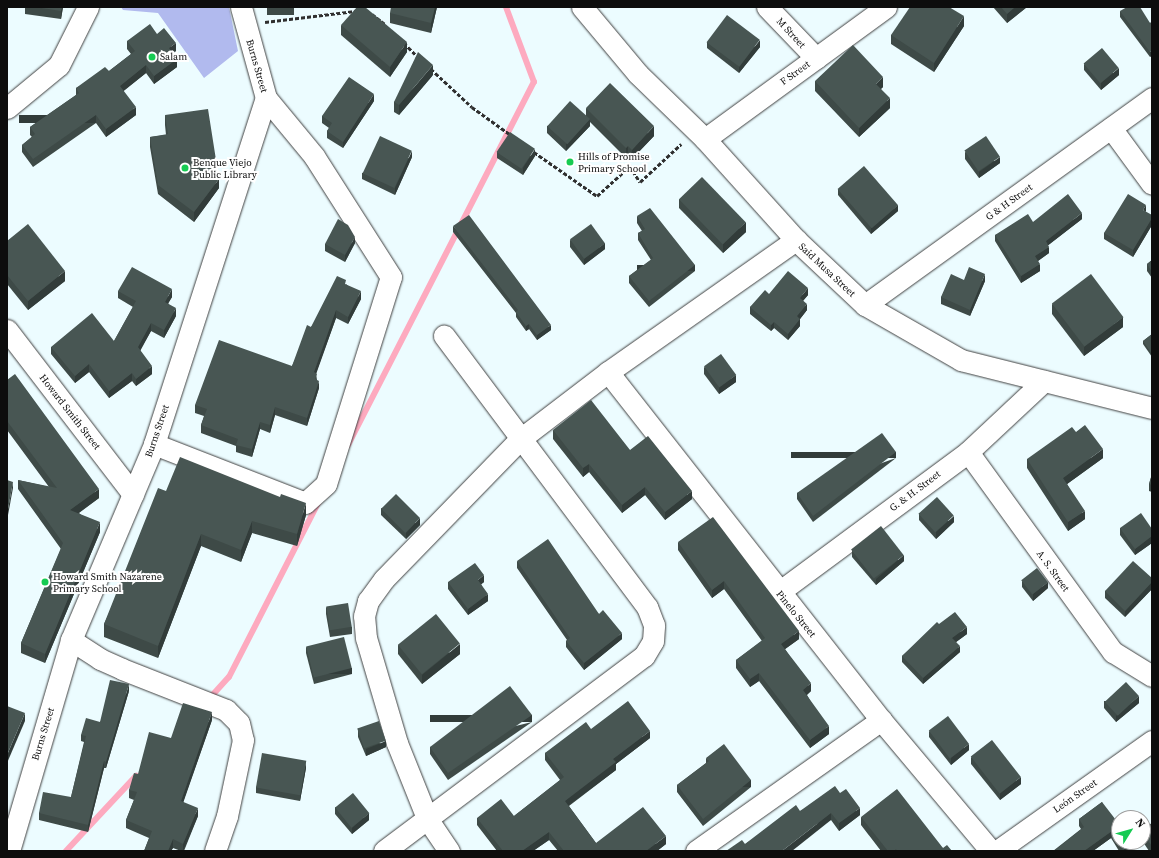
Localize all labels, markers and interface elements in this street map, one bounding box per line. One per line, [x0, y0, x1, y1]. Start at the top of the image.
street label: M Street [774, 15, 808, 51]
street label: Burns Street [244, 38, 270, 94]
place label: Salam [160, 51, 187, 63]
marker: Salam [147, 52, 157, 62]
street label: F Street [778, 58, 812, 88]
place label: Hills of Promise Primary School [578, 150, 650, 174]
place label: Benque Viejo Public Library [193, 156, 257, 180]
marker: Hills of Promise Primary School [565, 157, 575, 167]
marker: Benque Viejo Public Library [180, 163, 190, 173]
street label: G & H Street [983, 181, 1035, 223]
street label: Said Musa Street [796, 241, 858, 299]
street label: Howard Smith Street [37, 372, 103, 452]
street label: Burns Street [142, 403, 172, 459]
street label: G. & H. Street [887, 468, 943, 514]
street label: A. S. Street [1034, 548, 1072, 594]
place label: Howard Smith Nazarene Primary School [53, 570, 162, 594]
marker: Howard Smith Nazarene Primary School [40, 577, 50, 587]
street label: Pinelo Street [774, 588, 818, 640]
street label: Burns Street [29, 706, 57, 762]
street label: León Street [1051, 777, 1099, 815]
north arrow [1111, 810, 1151, 850]
text: N [1132, 815, 1149, 831]

